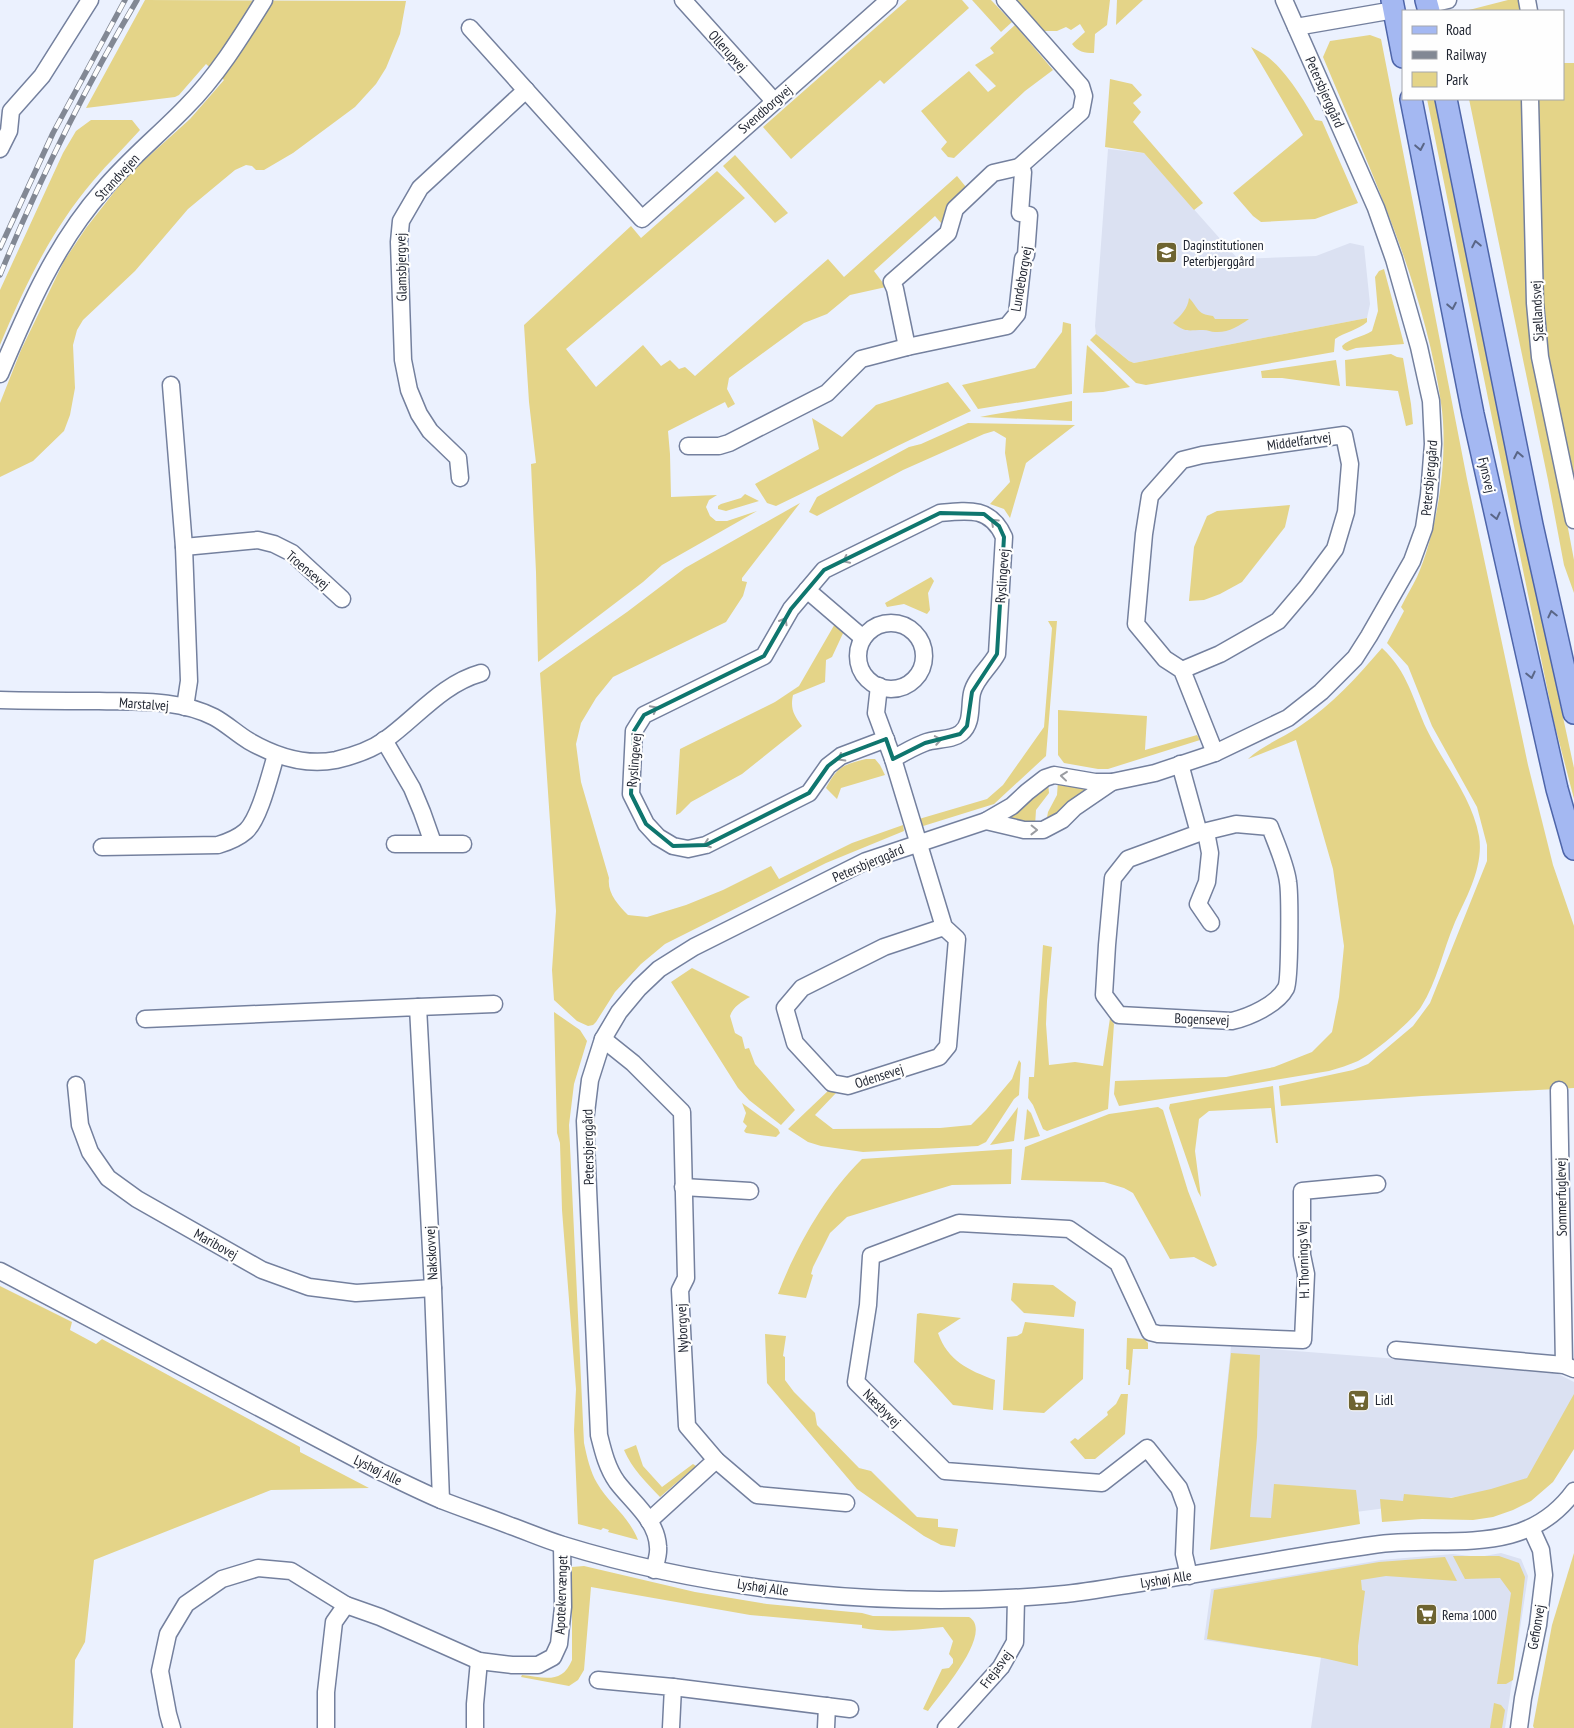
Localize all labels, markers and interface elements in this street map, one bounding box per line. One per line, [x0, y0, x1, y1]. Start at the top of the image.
legend [1402, 10, 1564, 100]
text: Road [1446, 20, 1472, 39]
street label: Ollerupvej [705, 26, 751, 76]
text: Railway [1446, 45, 1487, 64]
street label: Petersbjerggård [1301, 54, 1349, 130]
text: Park [1446, 70, 1468, 89]
street label: Svendborgvej [734, 81, 796, 137]
one-way arrow [1415, 142, 1425, 151]
street label: Strandvejen [91, 150, 143, 204]
street label: Glamsbjergvej [391, 233, 411, 301]
place label: Daginstitutionen Peterbjerggård [1183, 236, 1264, 270]
one-way arrow [1471, 240, 1481, 249]
school or university icon: Daginstitutionen Peterbjerggård [1155, 241, 1179, 265]
street label: Lundeborgvej [1006, 245, 1036, 313]
street label: Sjællandsvej [1526, 280, 1548, 342]
one-way arrow [1446, 302, 1456, 310]
street label: Middelfartvej [1266, 428, 1332, 454]
street label: Petersbjerggård [1417, 439, 1441, 517]
one-way arrow [1513, 451, 1524, 460]
street label: Fynsvej [1474, 455, 1500, 495]
one-way arrow [1490, 512, 1501, 521]
one-way arrow [990, 519, 999, 528]
street label: Troensevej [283, 547, 333, 593]
street label: Ryslingevej [991, 548, 1013, 604]
one-way arrow [842, 553, 851, 563]
one-way arrow [1547, 610, 1558, 619]
one-way arrow [778, 617, 788, 626]
one-way arrow [1526, 671, 1536, 679]
street label: Marstalvej [118, 693, 170, 715]
one-way arrow [649, 705, 658, 715]
street label: Ryslingevej [623, 732, 645, 788]
one-way arrow [934, 736, 942, 746]
one-way arrow [837, 751, 846, 761]
one-way arrow [1059, 771, 1067, 782]
one-way arrow [1030, 825, 1038, 835]
one-way arrow [703, 838, 712, 848]
street label: Petersbjerggård [829, 840, 907, 886]
street label: Bogensevej [1174, 1009, 1230, 1029]
street label: Odensevej [852, 1060, 906, 1092]
street label: Petersbjerggård [578, 1109, 598, 1185]
street label: Sommerfuglevej [1551, 1158, 1571, 1236]
street label: H. Thornings Vej [1293, 1221, 1313, 1299]
street label: Maribovej [191, 1225, 241, 1263]
street label: Nakskovvej [421, 1225, 441, 1281]
street label: Nyborgvej [672, 1303, 692, 1353]
street label: Næsbyvej [859, 1385, 905, 1431]
supermarket icon: Lidl [1347, 1388, 1371, 1412]
place label: Lidl [1375, 1391, 1394, 1409]
street label: Lyshøj Alle [351, 1451, 405, 1489]
street label: Apotekervænget [551, 1555, 571, 1635]
street label: Lyshøj Alle [1139, 1566, 1193, 1592]
street label: Lyshøj Alle [736, 1575, 790, 1600]
supermarket icon: Rema 1000 [1414, 1603, 1438, 1627]
street label: Gefionvej [1523, 1603, 1549, 1651]
place label: Rema 1000 [1442, 1606, 1497, 1624]
street label: Frejasvej [976, 1646, 1016, 1692]

